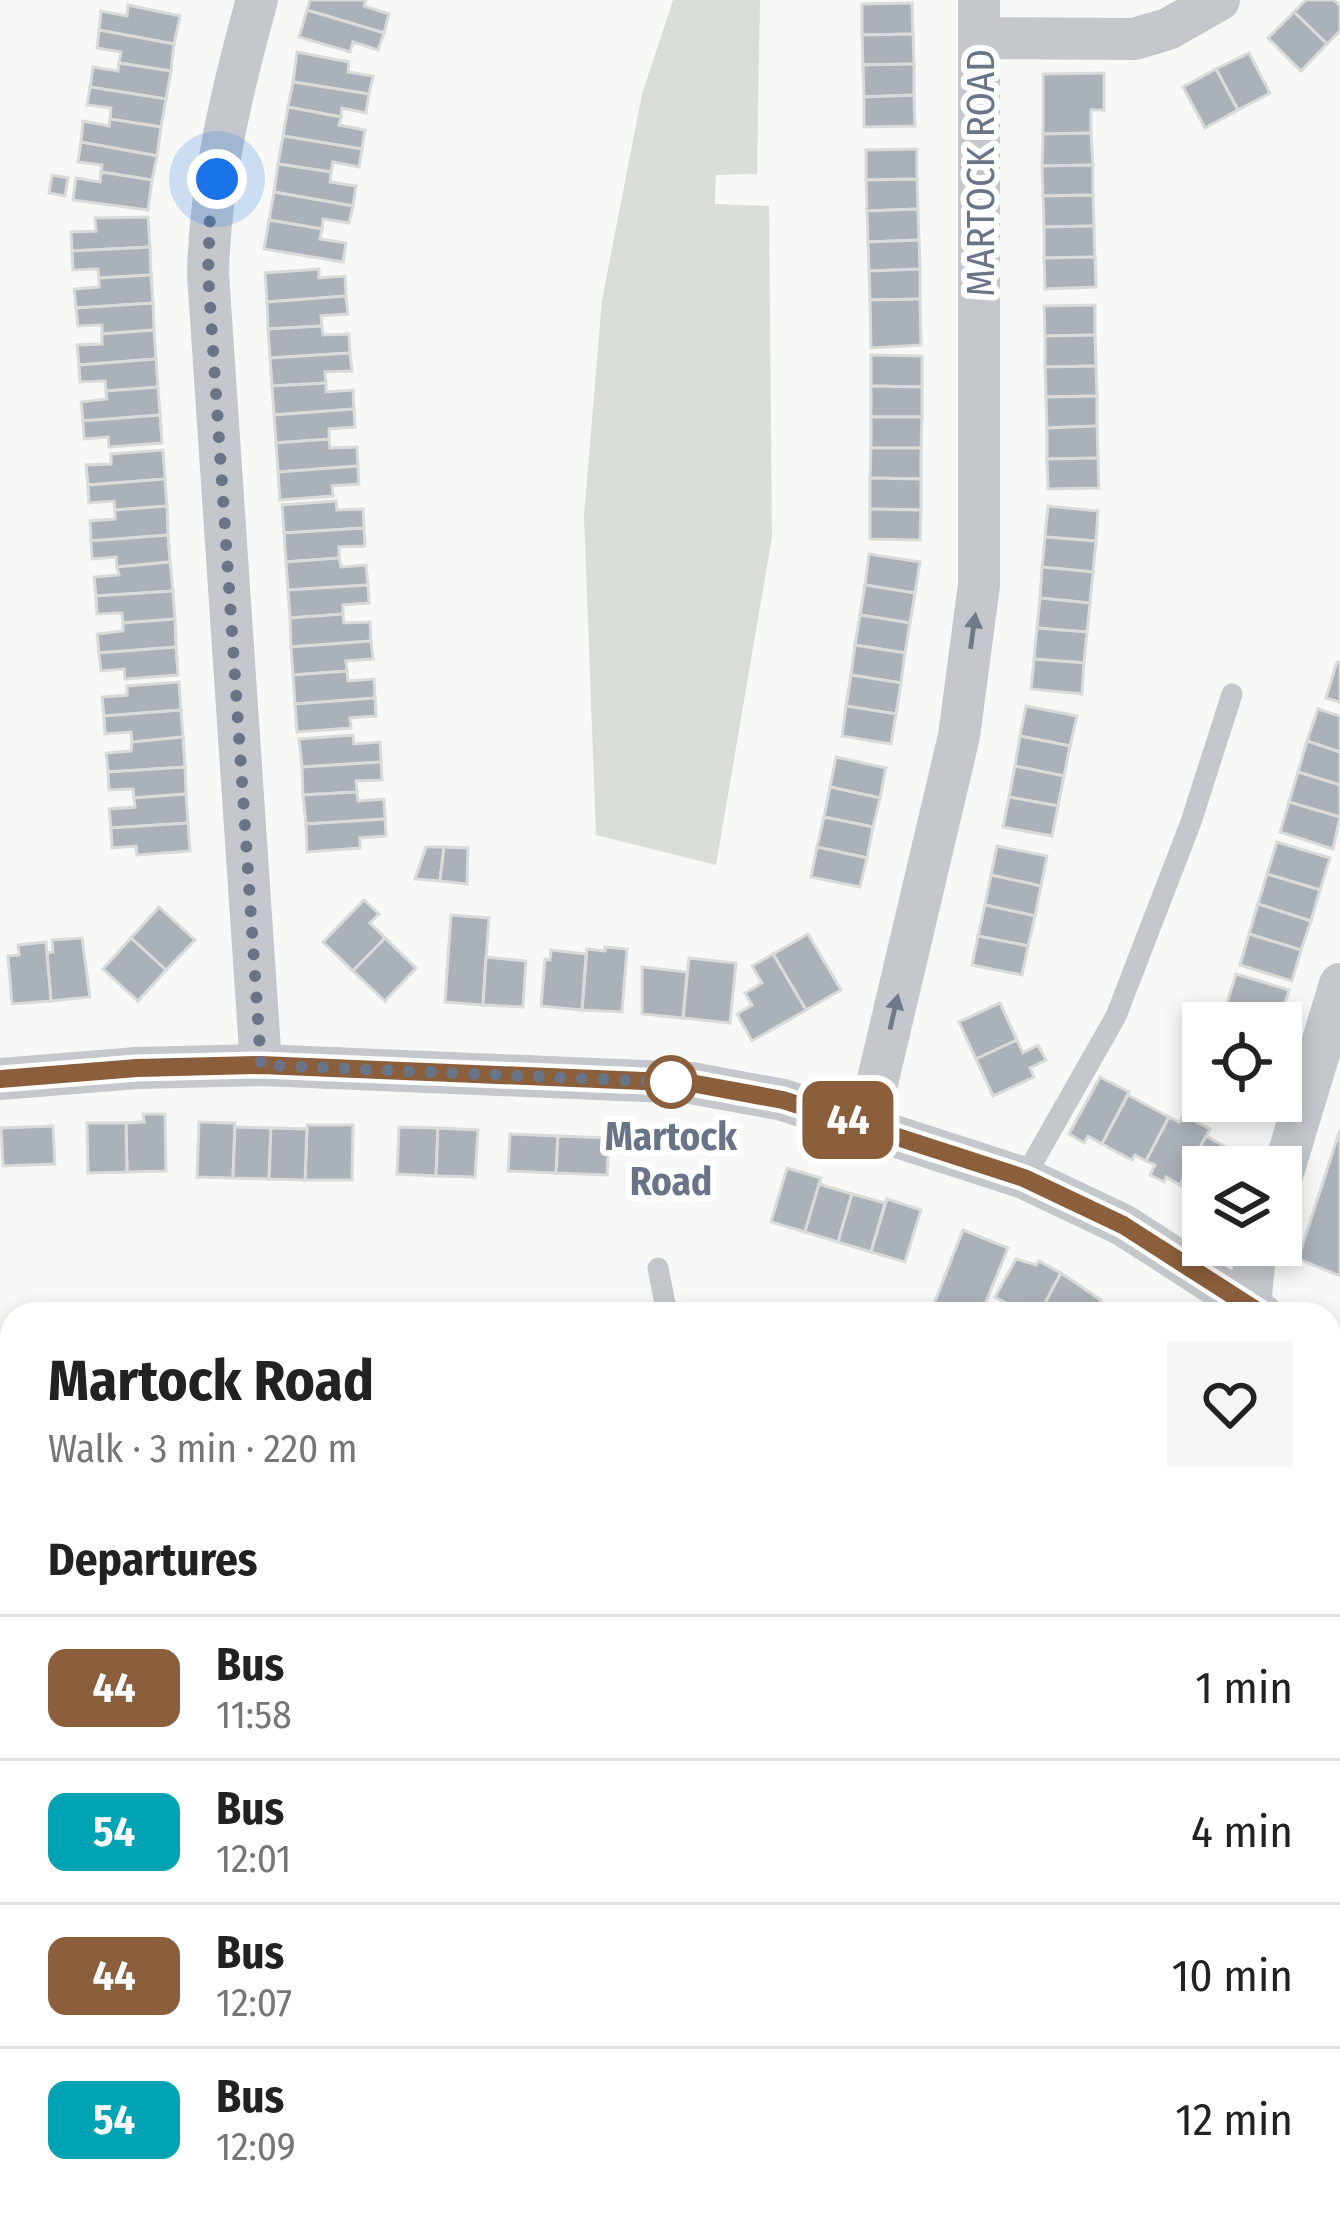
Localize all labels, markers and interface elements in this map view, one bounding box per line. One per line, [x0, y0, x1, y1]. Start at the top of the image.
street label: MARTOCK ROAD [958, 49, 1004, 297]
your location [187, 149, 247, 209]
one-way arrow [964, 611, 983, 649]
one-way arrow [885, 993, 904, 1030]
map controls [1182, 1002, 1302, 1266]
button: locate [1182, 1002, 1302, 1122]
marker: Martock Road [646, 1057, 696, 1107]
line badge: 44 [794, 1081, 902, 1159]
text: 44 [826, 1095, 870, 1145]
place label: Martock Road [605, 1114, 738, 1205]
button: layers [1182, 1146, 1302, 1266]
button: heart [1167, 1341, 1293, 1467]
text: Martock Road [48, 1347, 374, 1415]
text: Walk · 3 min · 220 m [48, 1426, 357, 1472]
text: Departures [48, 1533, 257, 1587]
text: Bus [216, 1638, 284, 1692]
text: 1 min [1195, 1661, 1293, 1715]
text: 44 [92, 1663, 136, 1713]
text: 11:58 [216, 1692, 292, 1738]
text: Bus [216, 1782, 284, 1836]
text: 4 min [1191, 1805, 1293, 1859]
text: 54 [93, 1807, 135, 1857]
text: 12:01 [216, 1836, 291, 1882]
text: Bus [216, 1926, 284, 1980]
text: 10 min [1172, 1949, 1293, 2003]
text: 44 [92, 1951, 136, 2001]
text: 12:07 [216, 1980, 292, 2026]
text: Bus [216, 2070, 284, 2124]
text: 12 min [1175, 2093, 1293, 2147]
text: 54 [93, 2095, 135, 2145]
text: 12:09 [216, 2124, 296, 2170]

